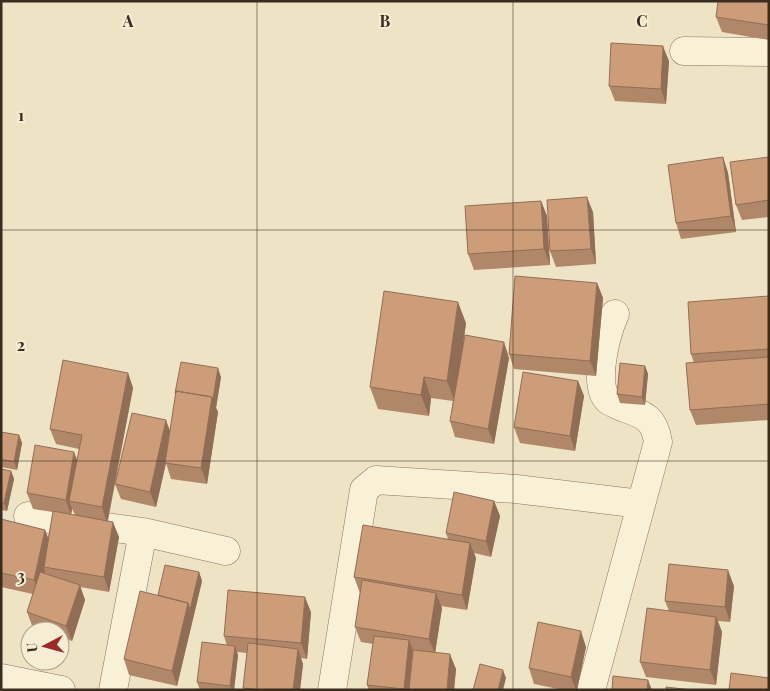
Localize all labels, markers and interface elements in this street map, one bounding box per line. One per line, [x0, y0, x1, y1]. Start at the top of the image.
text: A [122, 10, 134, 31]
text: B [380, 10, 391, 31]
text: C [636, 10, 648, 31]
text: 1 [18, 104, 24, 125]
text: 2 [17, 334, 25, 355]
text: 3 [17, 565, 25, 586]
north arrow [20, 621, 70, 671]
text: U [22, 641, 42, 653]

